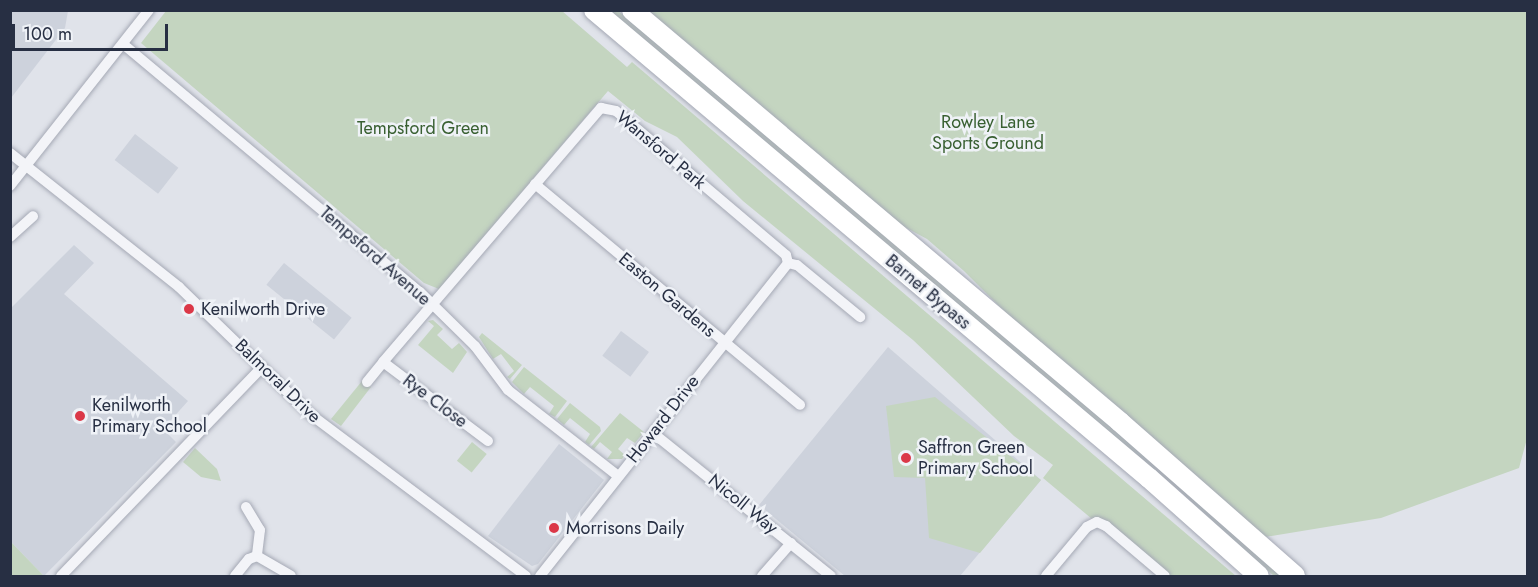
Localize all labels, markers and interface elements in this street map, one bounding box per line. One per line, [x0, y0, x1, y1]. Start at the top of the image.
scale bar [15, 12, 171, 50]
text: 100 m [23, 21, 72, 47]
street label: Wansford Park [612, 106, 710, 194]
park label: Rowley Lane Sports Ground [932, 112, 1044, 154]
park label: Tempsford Green [357, 117, 489, 139]
street label: Tempsford Avenue [315, 202, 435, 310]
street label: Easton Gardens [614, 248, 720, 342]
street label: Barnet Bypass [881, 250, 975, 334]
place label: Kenilworth Drive [201, 298, 325, 320]
marker: Kenilworth Drive [182, 302, 196, 316]
street label: Balmoral Drive [231, 335, 325, 427]
street label: Rye Close [398, 370, 472, 432]
street label: Howard Drive [622, 371, 704, 467]
place label: Kenilworth Primary School [92, 395, 207, 438]
marker: Kenilworth Primary School [73, 409, 87, 423]
place label: Saffron Green Primary School [918, 437, 1033, 480]
marker: Saffron Green Primary School [899, 451, 913, 465]
street label: Nicoll Way [704, 469, 782, 539]
place label: Morrisons Daily [566, 517, 684, 539]
marker: Morrisons Daily [547, 521, 561, 535]

